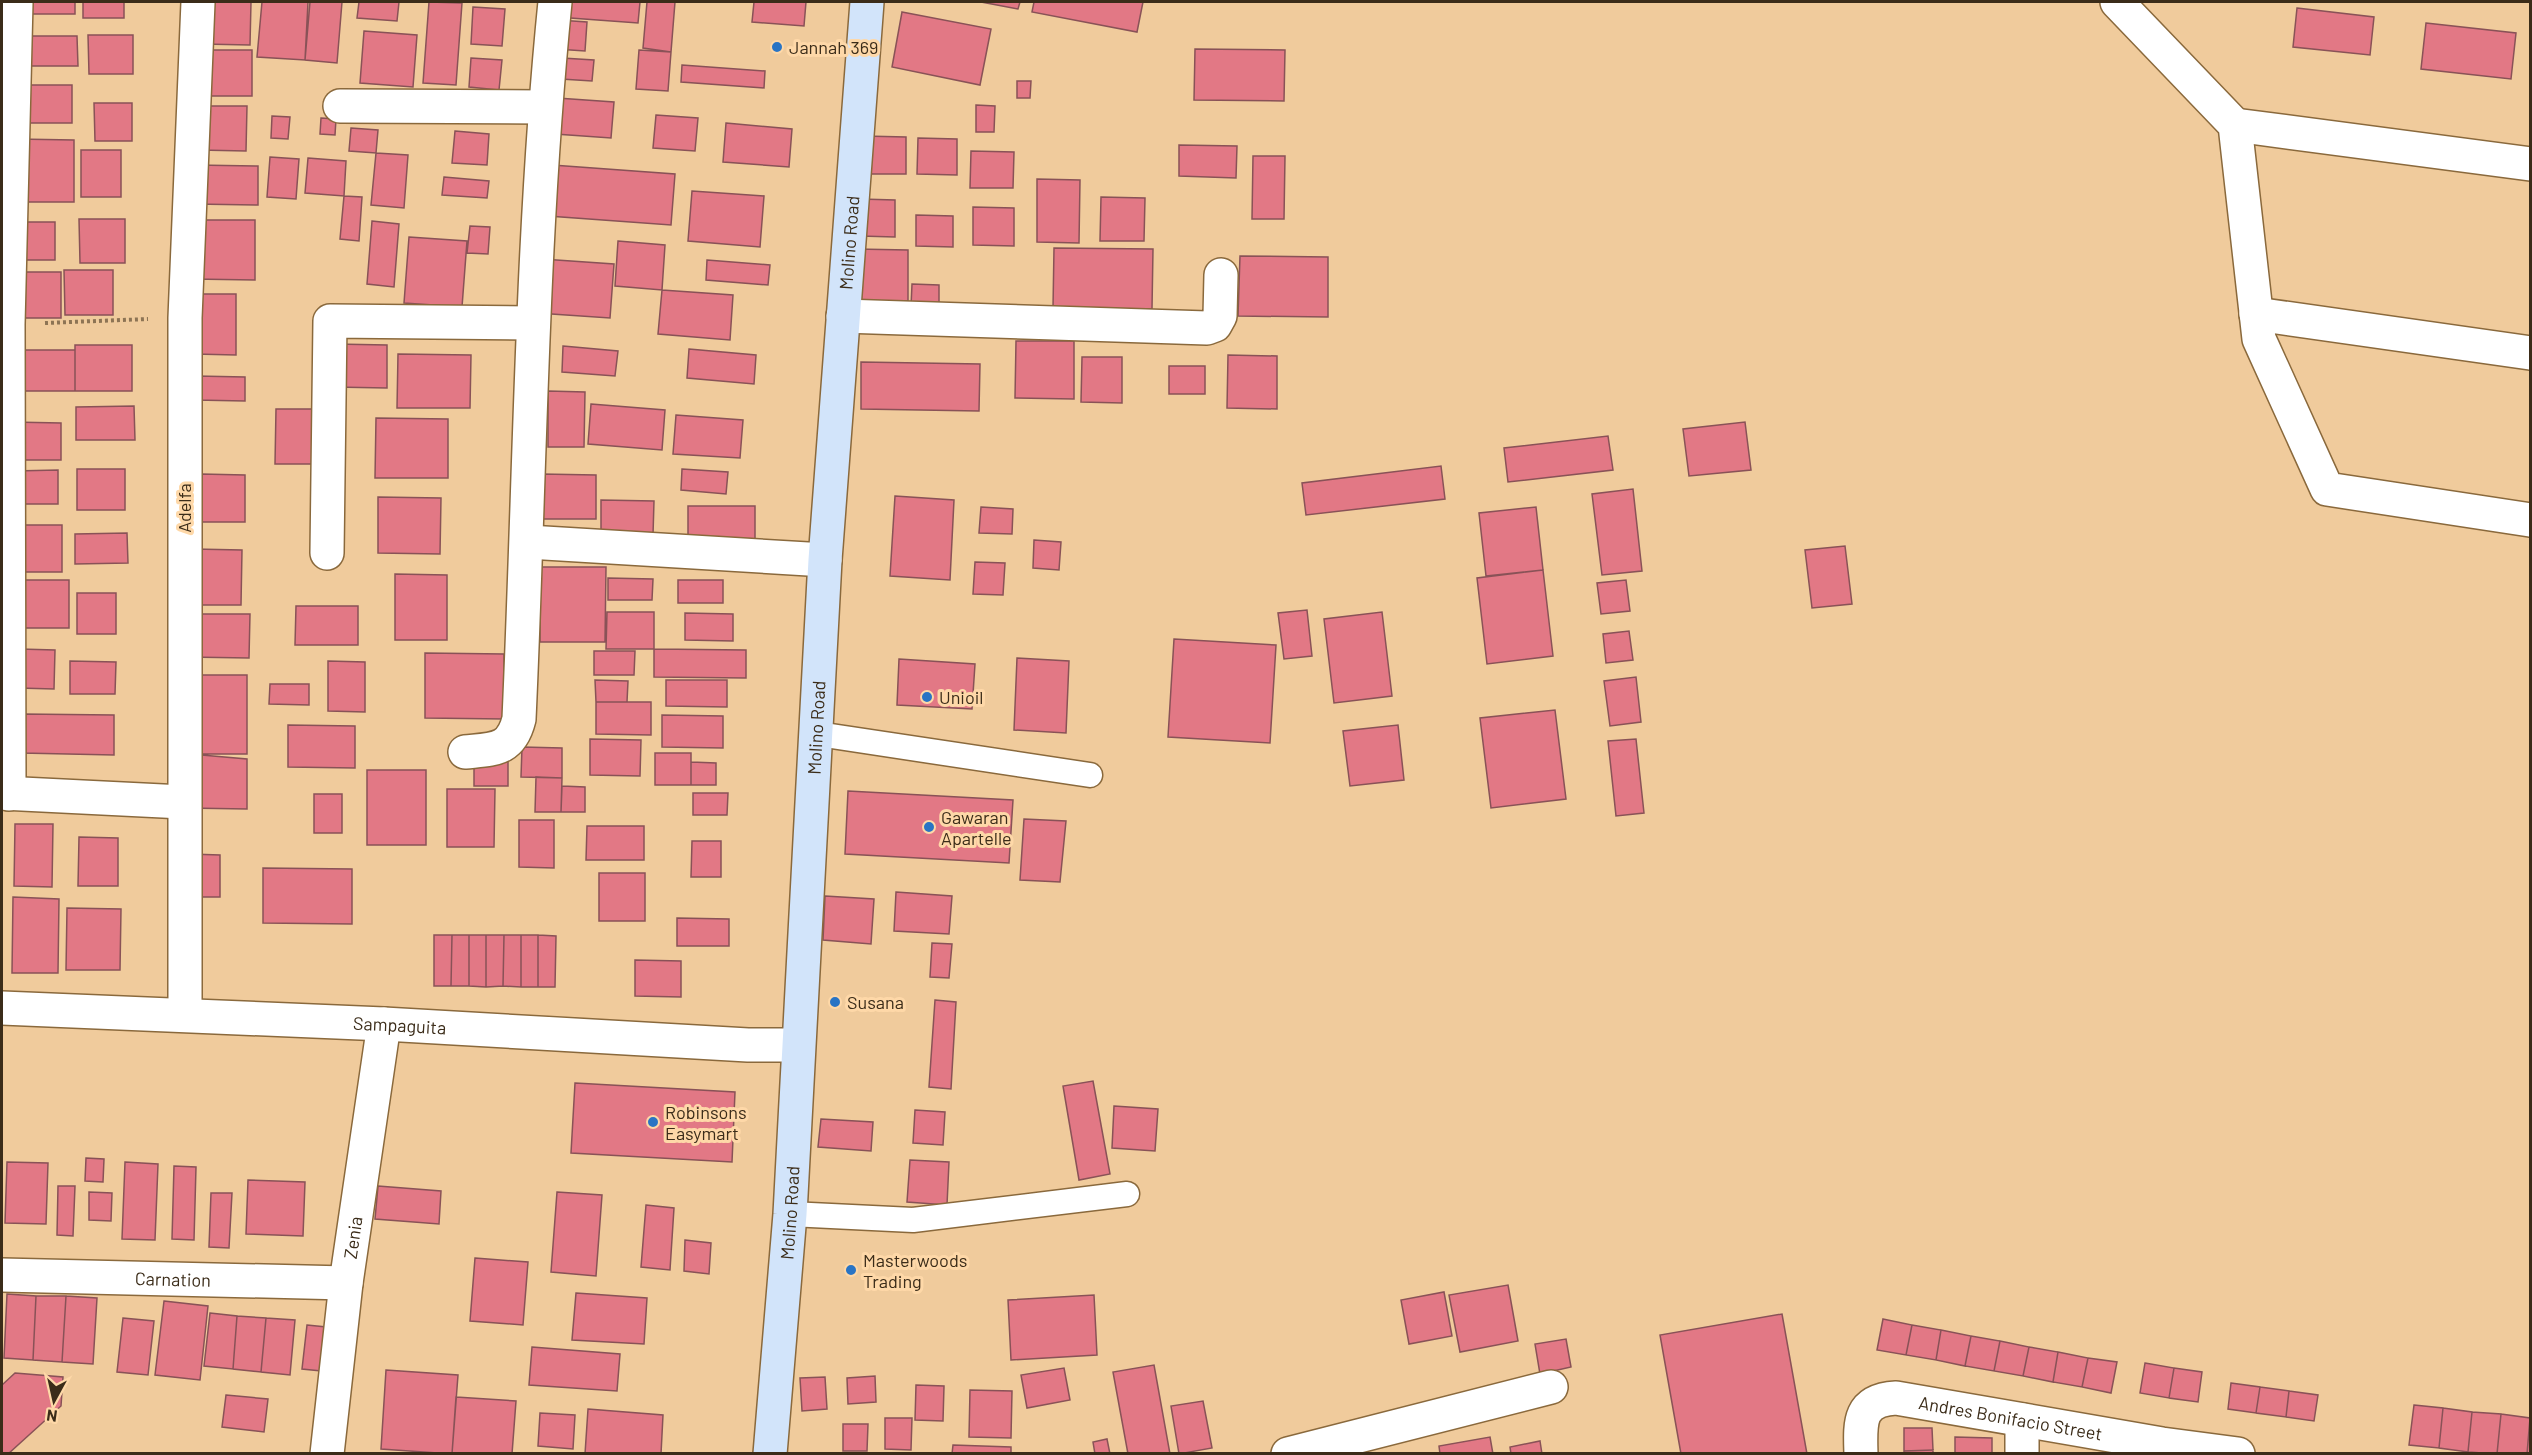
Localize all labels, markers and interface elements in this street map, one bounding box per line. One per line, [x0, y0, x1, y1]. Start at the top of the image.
place label: Jannah 369 [789, 36, 878, 58]
marker: Jannah 369 [770, 40, 784, 54]
street label: Molino Road [834, 195, 863, 290]
street label: Adelfa [173, 483, 195, 533]
street label: Molino Road [803, 680, 830, 775]
place label: Unioil [939, 686, 984, 708]
marker: Unioil [920, 690, 934, 704]
place label: Gawaran Apartelle [941, 806, 1012, 849]
marker: Gawaran Apartelle [922, 820, 936, 834]
place label: Susana [847, 991, 904, 1013]
marker: Susana [828, 995, 842, 1009]
street label: Sampaguita [353, 1012, 447, 1039]
place label: Robinsons Easymart [665, 1101, 747, 1144]
marker: Robinsons Easymart [646, 1115, 660, 1129]
street label: Molino Road [775, 1165, 804, 1261]
street label: Zenia [339, 1215, 367, 1260]
place label: Masterwoods Trading [863, 1249, 967, 1292]
marker: Masterwoods Trading [844, 1263, 858, 1277]
street label: Carnation [135, 1267, 211, 1291]
north arrow [24, 1371, 84, 1431]
street label: Andres Bonifacio Street [1917, 1391, 2104, 1444]
text: N [45, 1406, 58, 1426]

